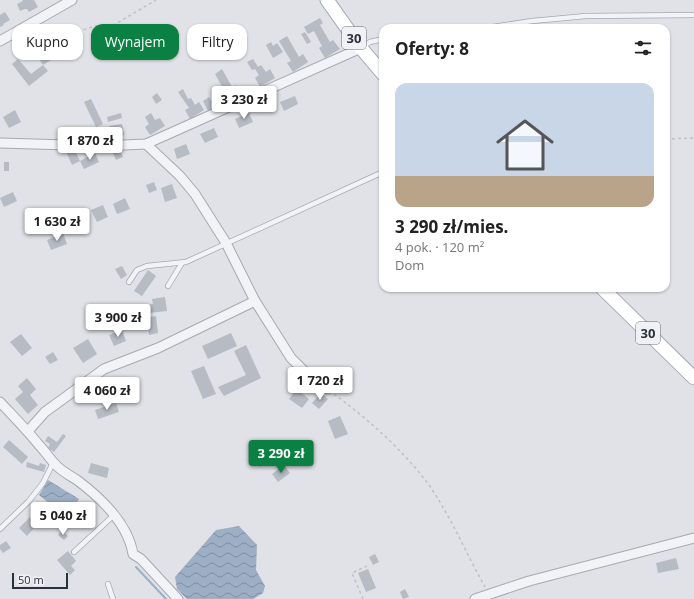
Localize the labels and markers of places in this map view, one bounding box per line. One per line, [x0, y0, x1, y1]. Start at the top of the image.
pin: 3 230 zł [203, 86, 285, 120]
pin: 1 870 zł [49, 127, 131, 161]
pin: 1 630 zł [16, 208, 98, 242]
pin: 3 900 zł [77, 304, 159, 338]
pin: 1 720 zł [279, 367, 361, 401]
pin: 4 060 zł [66, 377, 148, 411]
pin: 3 290 zł [240, 440, 322, 474]
pin: 5 040 zł [22, 502, 104, 536]

